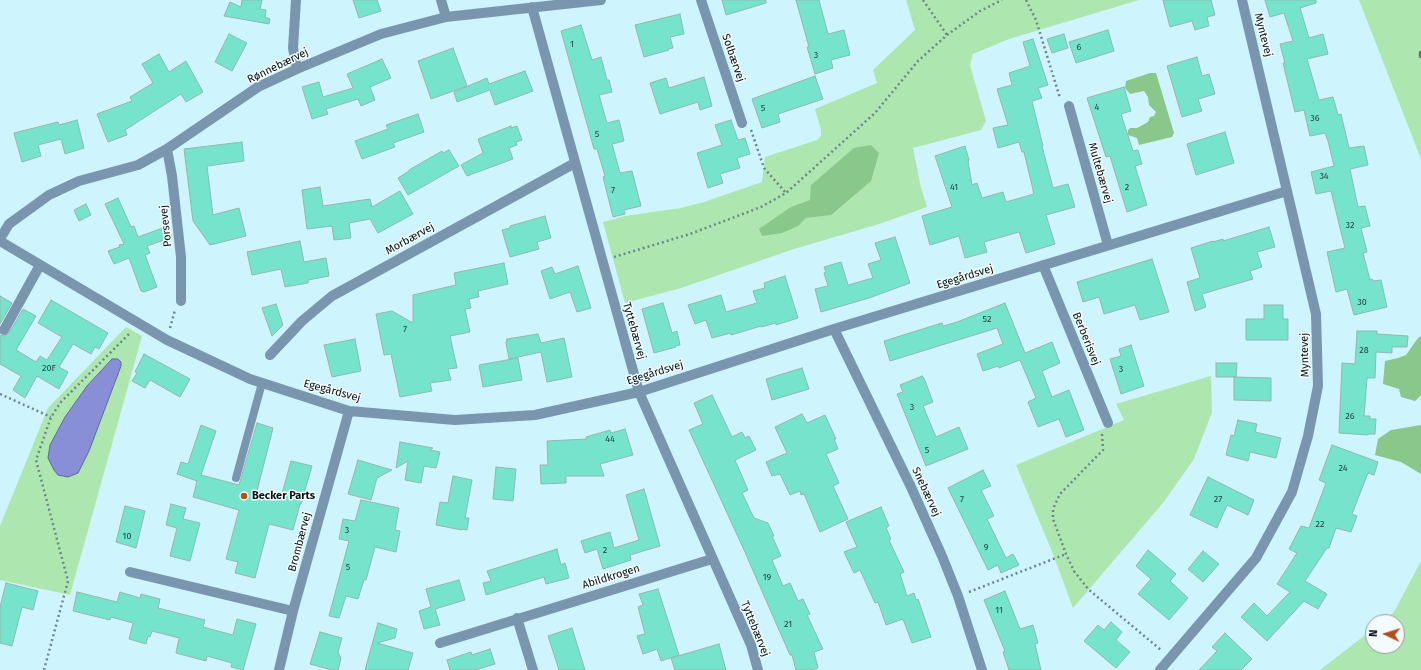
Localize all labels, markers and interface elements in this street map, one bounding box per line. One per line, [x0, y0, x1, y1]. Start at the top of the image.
street label: Myntevej [1251, 12, 1275, 58]
street label: Solbærvej [719, 32, 747, 84]
house number: 1 [570, 39, 574, 49]
house number: 6 [1077, 42, 1081, 52]
street label: Rønnebærvej [245, 46, 311, 86]
house number: 3 [814, 50, 818, 60]
house number: 4 [1095, 102, 1099, 112]
house number: 5 [761, 103, 765, 113]
house number: 36 [1310, 113, 1320, 123]
house number: 5 [595, 129, 599, 139]
street label: Multebærvej [1085, 141, 1115, 205]
house number: 34 [1319, 171, 1329, 181]
house number: 41 [950, 182, 958, 192]
house number: 2 [1125, 182, 1129, 192]
house number: 7 [611, 185, 615, 195]
street label: Porsevej [157, 204, 175, 248]
street label: Morbærvej [383, 220, 437, 258]
house number: 32 [1346, 220, 1354, 230]
street label: Egegårdsvej [935, 262, 995, 292]
house number: 30 [1357, 297, 1367, 307]
street label: Tyttebærvej [620, 301, 648, 361]
street label: Berberisvej [1069, 310, 1103, 368]
house number: 52 [983, 314, 991, 324]
house number: 7 [403, 324, 407, 334]
street label: Myntevej [1298, 333, 1312, 377]
house number: 28 [1359, 345, 1369, 355]
street label: Egegårdsvej [625, 358, 685, 388]
house number: 20F [42, 363, 56, 373]
house number: 3 [1119, 364, 1123, 374]
street label: Egegårdsvej [302, 377, 362, 405]
house number: 3 [910, 402, 914, 412]
house number: 26 [1345, 411, 1355, 421]
house number: 44 [605, 434, 615, 444]
house number: 5 [925, 445, 929, 455]
house number: 24 [1339, 463, 1347, 473]
street label: Snebærvej [909, 465, 943, 519]
place label: Becker Parts [252, 489, 315, 503]
marker: Becker Parts [239, 491, 249, 501]
house number: 7 [960, 494, 964, 504]
house number: 27 [1214, 494, 1222, 504]
street label: Brombærvej [286, 511, 314, 573]
house number: 22 [1316, 519, 1324, 529]
house number: 3 [345, 525, 349, 535]
house number: 10 [123, 531, 131, 541]
house number: 9 [984, 542, 988, 552]
house number: 2 [603, 545, 607, 555]
house number: 5 [346, 562, 350, 572]
street label: Abildkrogen [581, 562, 641, 592]
house number: 19 [763, 572, 771, 582]
street label: Tyttebærvej [738, 599, 772, 659]
house number: 11 [995, 605, 1003, 615]
north arrow [1365, 614, 1405, 654]
house number: 21 [784, 619, 792, 629]
text: N [1367, 629, 1380, 637]

